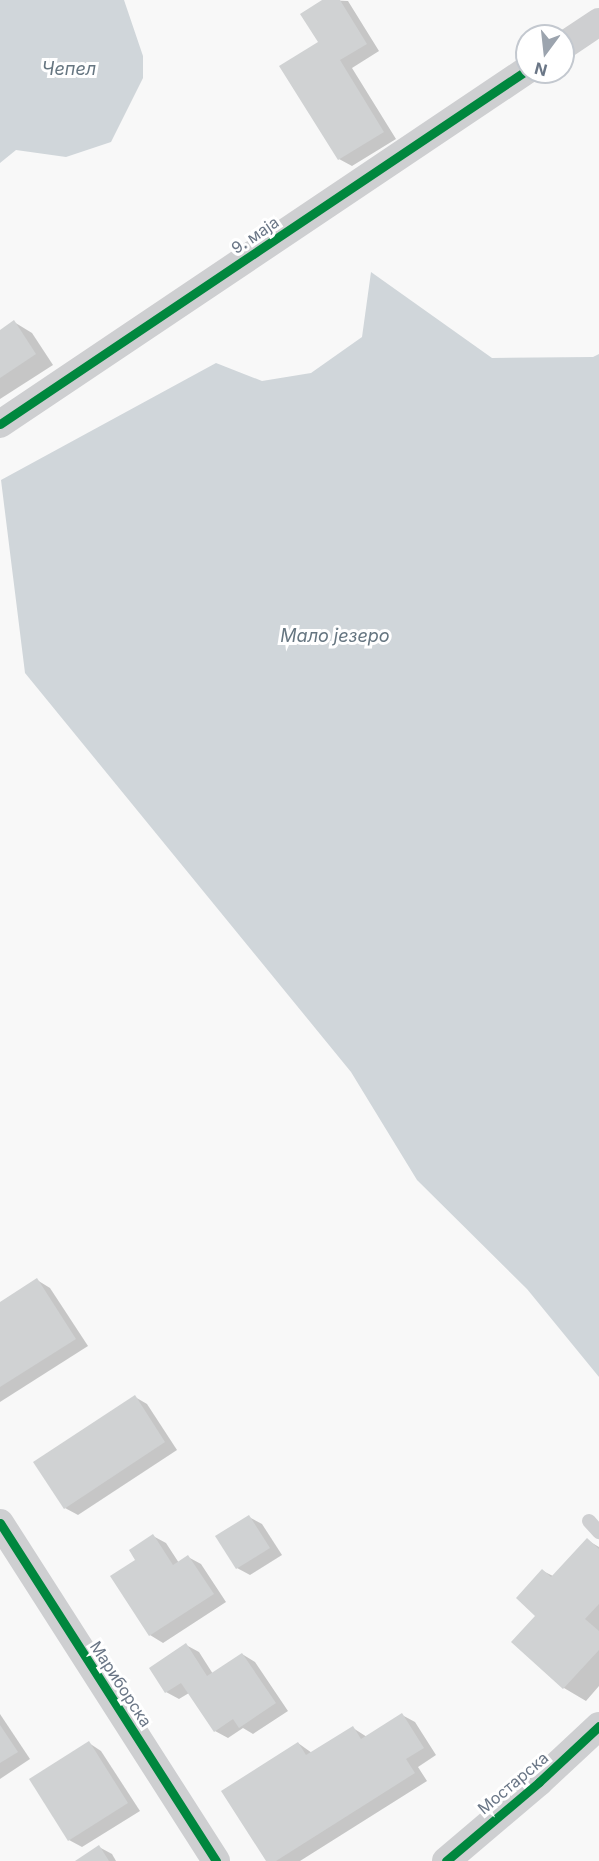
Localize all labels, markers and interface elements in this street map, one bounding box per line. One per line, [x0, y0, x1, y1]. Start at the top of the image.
north arrow [515, 24, 575, 84]
water label: Чепел [42, 58, 96, 80]
text: N [532, 58, 549, 81]
street label: 9. маја [228, 212, 282, 258]
water label: Мало језеро [280, 625, 390, 647]
street label: Мариборска [86, 1638, 156, 1730]
street label: Мостарска [474, 1748, 552, 1818]

